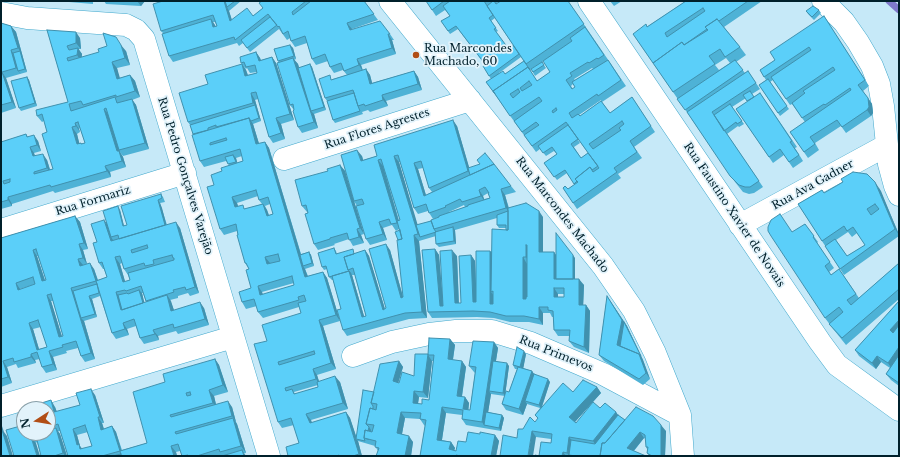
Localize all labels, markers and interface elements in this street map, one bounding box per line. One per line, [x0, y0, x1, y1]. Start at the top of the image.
place label: Rua Marcondes Machado, 60 [424, 42, 512, 68]
marker: Rua Marcondes Machado, 60 [411, 50, 421, 60]
street label: Rua Pedro Gonçalves Varejão [155, 96, 215, 256]
street label: Rua Flores Agrestes [323, 106, 431, 152]
street label: Rua Faustino Xavier de Novais [681, 140, 787, 290]
street label: Rua Marcondes Machado [513, 154, 611, 276]
street label: Rua Ava Gadner [770, 157, 856, 213]
street label: Rua Formariz [54, 183, 132, 219]
street label: Rua Primevos [517, 333, 595, 375]
north arrow [16, 401, 56, 441]
text: N [17, 417, 33, 430]

